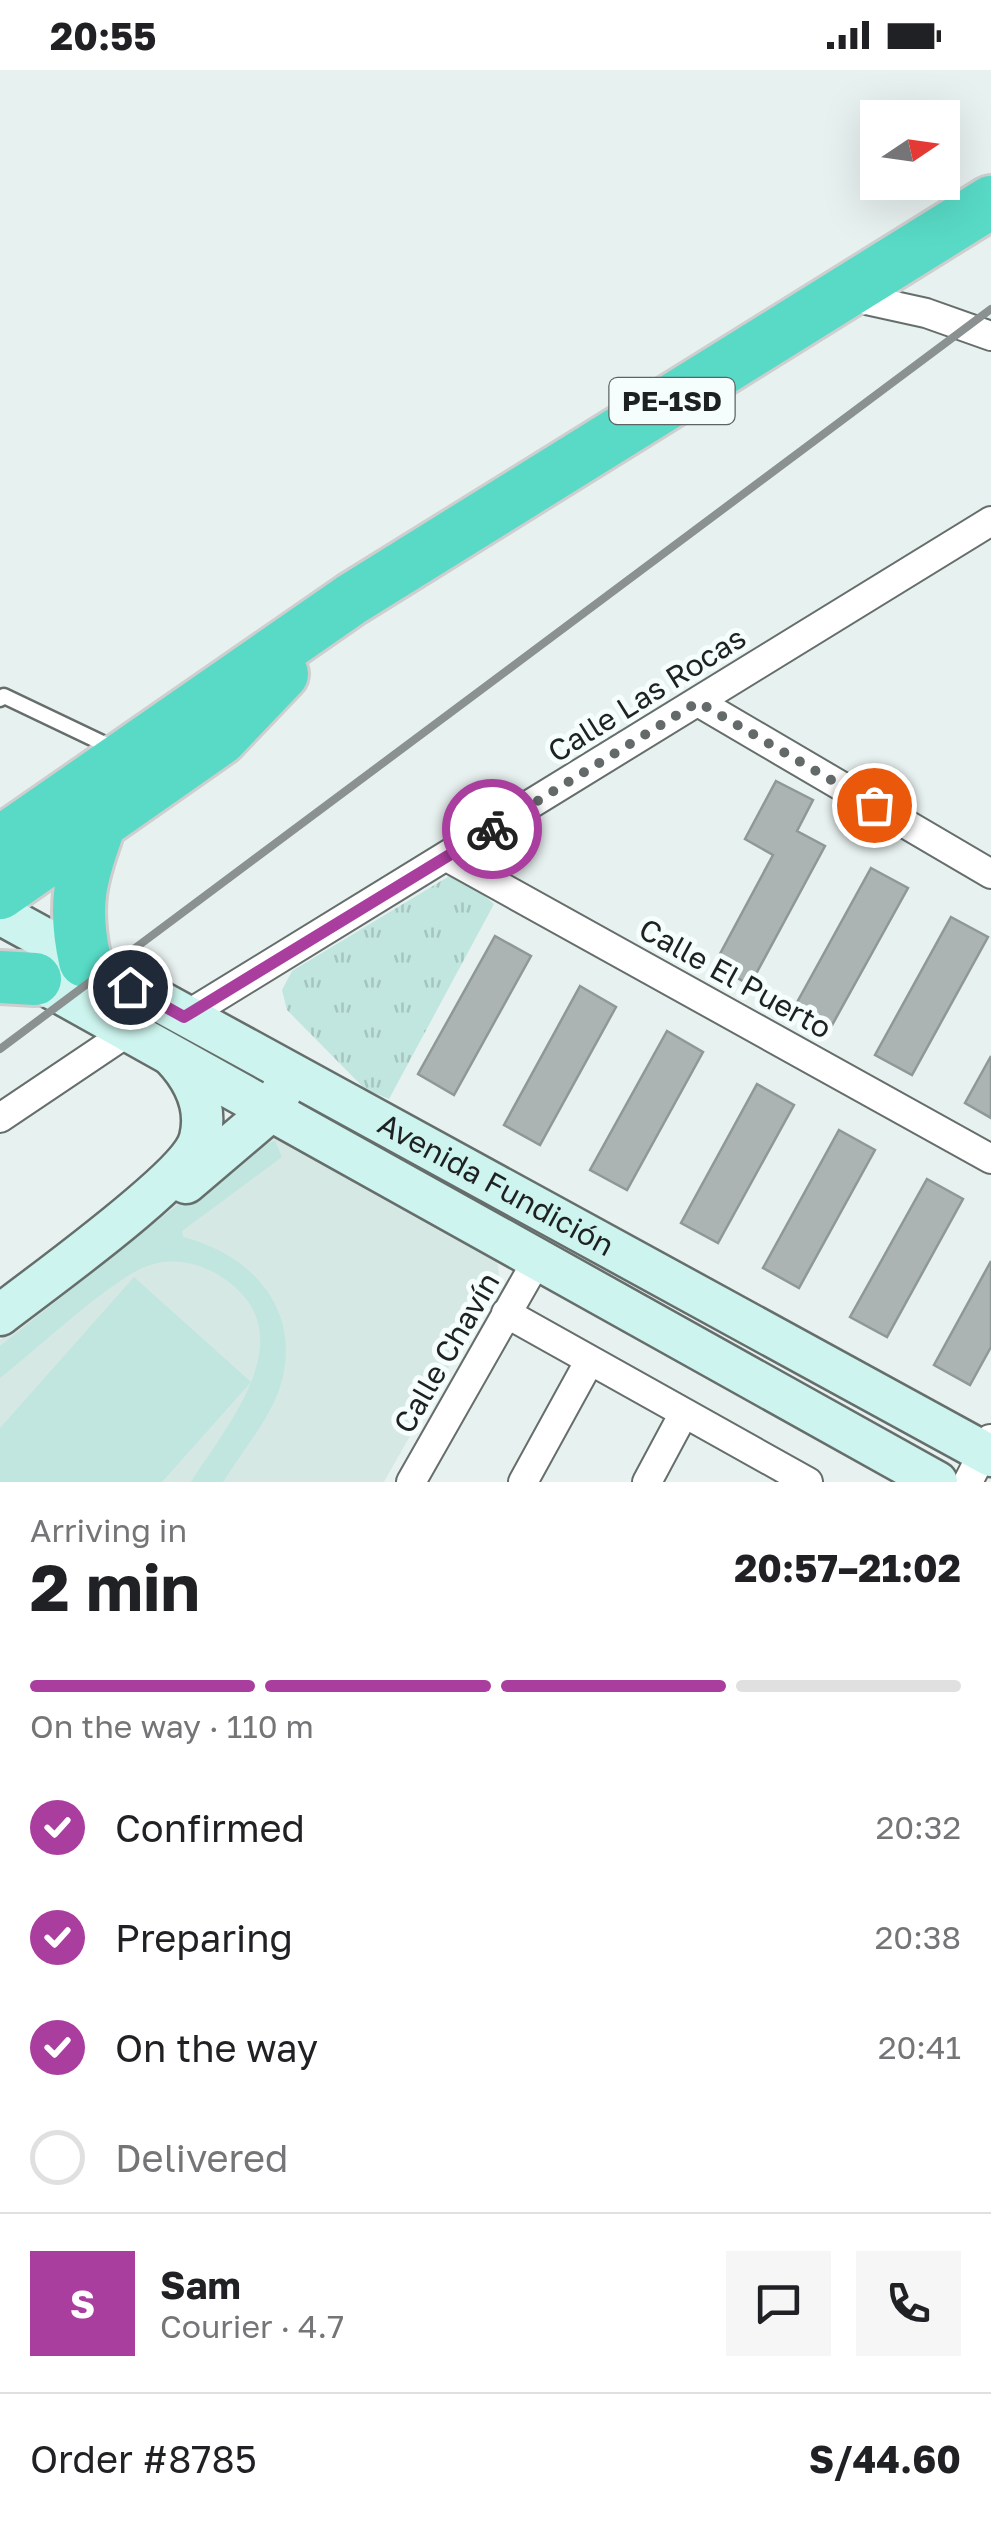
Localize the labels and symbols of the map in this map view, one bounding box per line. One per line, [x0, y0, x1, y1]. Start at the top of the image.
north arrow [860, 100, 960, 200]
road number: PE-1SD [610, 378, 734, 424]
street label: Calle Las Rocas [541, 619, 752, 769]
pin [832, 763, 917, 848]
courier [442, 779, 542, 879]
street label: Calle El Puerto [633, 910, 838, 1046]
pin [88, 945, 173, 1030]
street label: Avenida Fundición [372, 1105, 620, 1263]
street label: Calle Chavín [386, 1266, 507, 1439]

